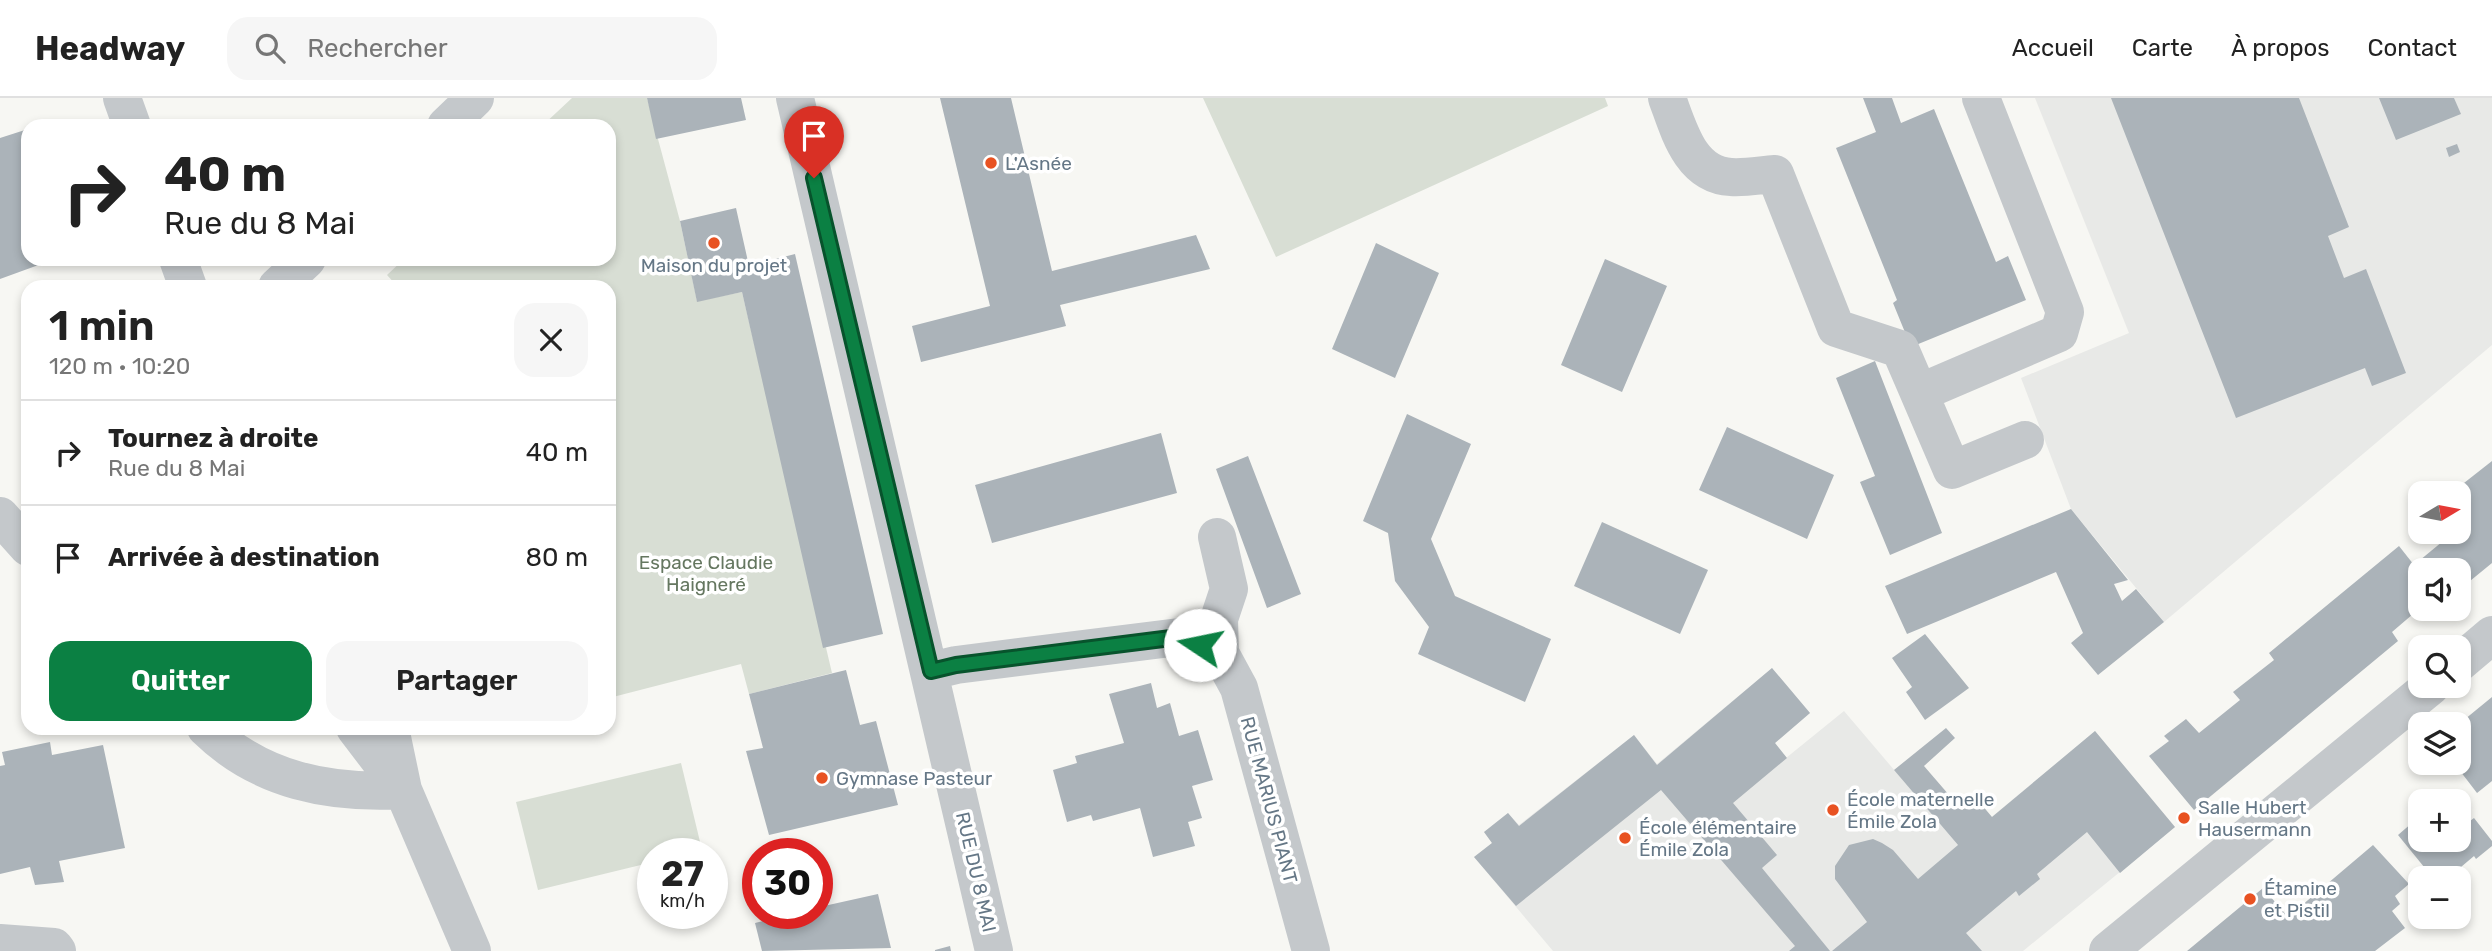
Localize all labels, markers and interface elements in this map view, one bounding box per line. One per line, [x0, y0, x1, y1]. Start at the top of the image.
search box [227, 17, 717, 80]
text: Headway [35, 29, 185, 68]
icon: search [251, 29, 289, 67]
text: Rechercher [307, 33, 448, 64]
text: Accueil [2012, 34, 2094, 62]
text: Carte [2132, 34, 2193, 62]
text: À propos [2231, 34, 2330, 62]
text: Contact [2368, 34, 2457, 62]
pin [784, 106, 844, 178]
icon: arrive [795, 117, 833, 155]
text: 40 m [164, 145, 286, 203]
icon: right [49, 147, 140, 238]
place label: L'Asnée [1005, 152, 1072, 175]
marker: L'Asnée [983, 155, 999, 171]
text: Rue du 8 Mai [164, 204, 355, 242]
marker: Maison du projet [706, 235, 722, 251]
place label: Maison du projet [641, 254, 788, 277]
text: 1 min [49, 301, 155, 351]
button: close [514, 303, 588, 377]
text: 120 m · 10:20 [49, 352, 190, 380]
text: Tournez à droite [108, 423, 318, 454]
icon: right [49, 434, 87, 472]
text: 40 m [526, 437, 588, 468]
text: Rue du 8 Mai [108, 454, 245, 482]
north arrow [2408, 481, 2471, 544]
map controls [2408, 481, 2471, 929]
icon: arrive [49, 539, 87, 577]
text: Arrivée à destination [108, 542, 380, 573]
text: 80 m [525, 542, 588, 573]
park label: Espace Claudie Haigneré [639, 551, 773, 596]
button: sound [2408, 558, 2471, 621]
position arrow [1163, 608, 1237, 682]
button: search [2408, 635, 2471, 698]
button: Quitter [49, 641, 312, 721]
button: Partager [326, 641, 588, 721]
button: layers [2408, 712, 2471, 775]
street label: RUE MARIUS PIANT [1236, 714, 1302, 886]
place label: Gymnase Pasteur [836, 767, 993, 790]
marker: Gymnase Pasteur [814, 770, 830, 786]
place label: École maternelle Émile Zola [1847, 788, 1994, 833]
button: + [2408, 789, 2471, 852]
place label: Salle Hubert Hausermann [2198, 796, 2311, 841]
marker: École maternelle Émile Zola [1825, 802, 1841, 818]
street label: RUE DU 8 MAI [951, 810, 1001, 934]
marker: Salle Hubert Hausermann [2176, 810, 2192, 826]
place label: École élémentaire Émile Zola [1639, 816, 1797, 861]
marker: École élémentaire Émile Zola [1617, 830, 1633, 846]
speed limit sign: 30 [742, 838, 833, 929]
text: 27 [661, 853, 704, 895]
button: − [2408, 866, 2471, 929]
place label: Étamine et Pistil [2264, 877, 2337, 922]
text: km/h [660, 890, 705, 912]
marker: Étamine et Pistil [2242, 891, 2258, 907]

